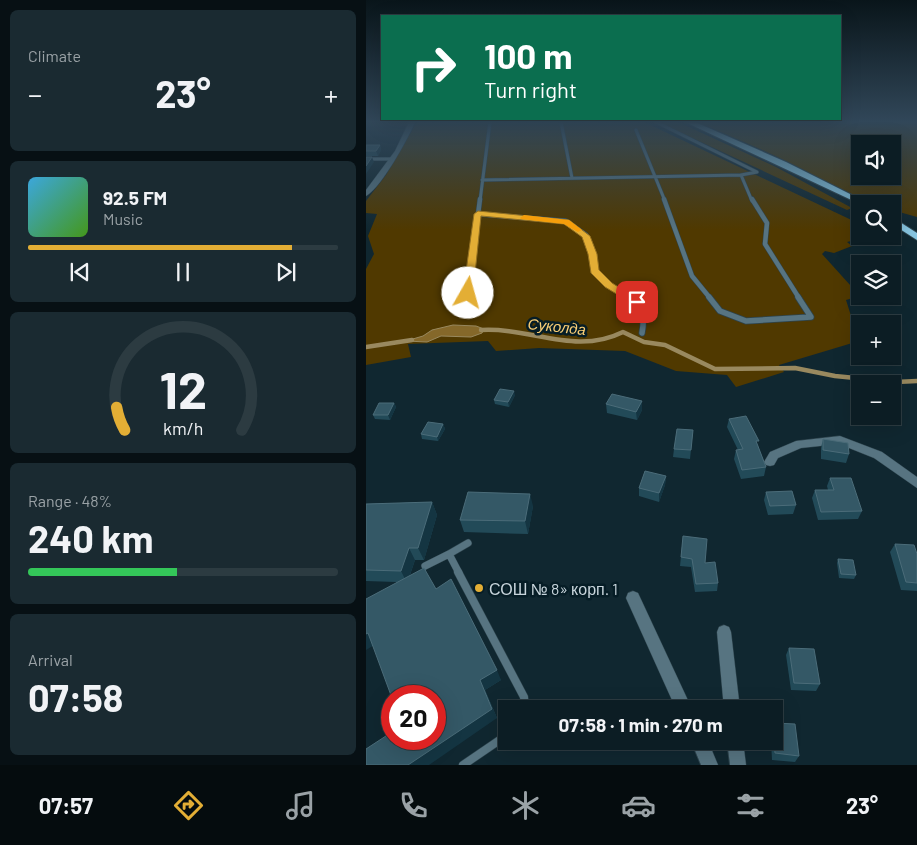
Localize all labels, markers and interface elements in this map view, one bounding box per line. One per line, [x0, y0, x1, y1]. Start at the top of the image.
text: 100 m [484, 34, 573, 76]
icon: right [401, 35, 466, 100]
text: Climate [28, 46, 81, 65]
text: 23° [155, 70, 211, 116]
text: Turn right [484, 76, 577, 102]
text: − [28, 77, 42, 111]
text: + [324, 77, 338, 111]
map controls [851, 135, 901, 425]
button: sound [851, 135, 901, 185]
text: 92.5 FM [103, 186, 167, 209]
button: search [851, 195, 901, 245]
text: Music [103, 209, 143, 228]
button: layers [851, 255, 901, 305]
icon: previous [66, 258, 94, 286]
icon: pause [169, 258, 197, 286]
icon: next [272, 258, 300, 286]
position arrow [441, 266, 493, 318]
pin [616, 281, 658, 323]
icon: arrive [623, 288, 651, 316]
water label: Суколда [527, 314, 587, 338]
button: + [851, 315, 901, 365]
text: 12 [159, 357, 207, 419]
button: − [851, 375, 901, 425]
text: km/h [163, 417, 203, 439]
text: Range · 48% [28, 491, 112, 510]
text: 240 km [28, 515, 154, 561]
place label: СОШ № 8» корп. 1 [489, 579, 618, 598]
marker: СОШ № 8» корп. 1 [473, 582, 485, 594]
text: Arrival [28, 650, 73, 669]
text: 07:58 [28, 674, 123, 720]
speed limit sign: 20 [381, 685, 446, 750]
text: 07:58 · 1 min · 270 m [558, 713, 723, 736]
icon: directions [171, 788, 206, 823]
icon: music [283, 788, 318, 823]
icon: phone [396, 788, 431, 823]
icon: climate [508, 788, 543, 823]
icon: car [621, 788, 656, 823]
icon: filters [733, 788, 768, 823]
text: 07:57 [39, 792, 93, 818]
text: 23° [846, 792, 878, 818]

